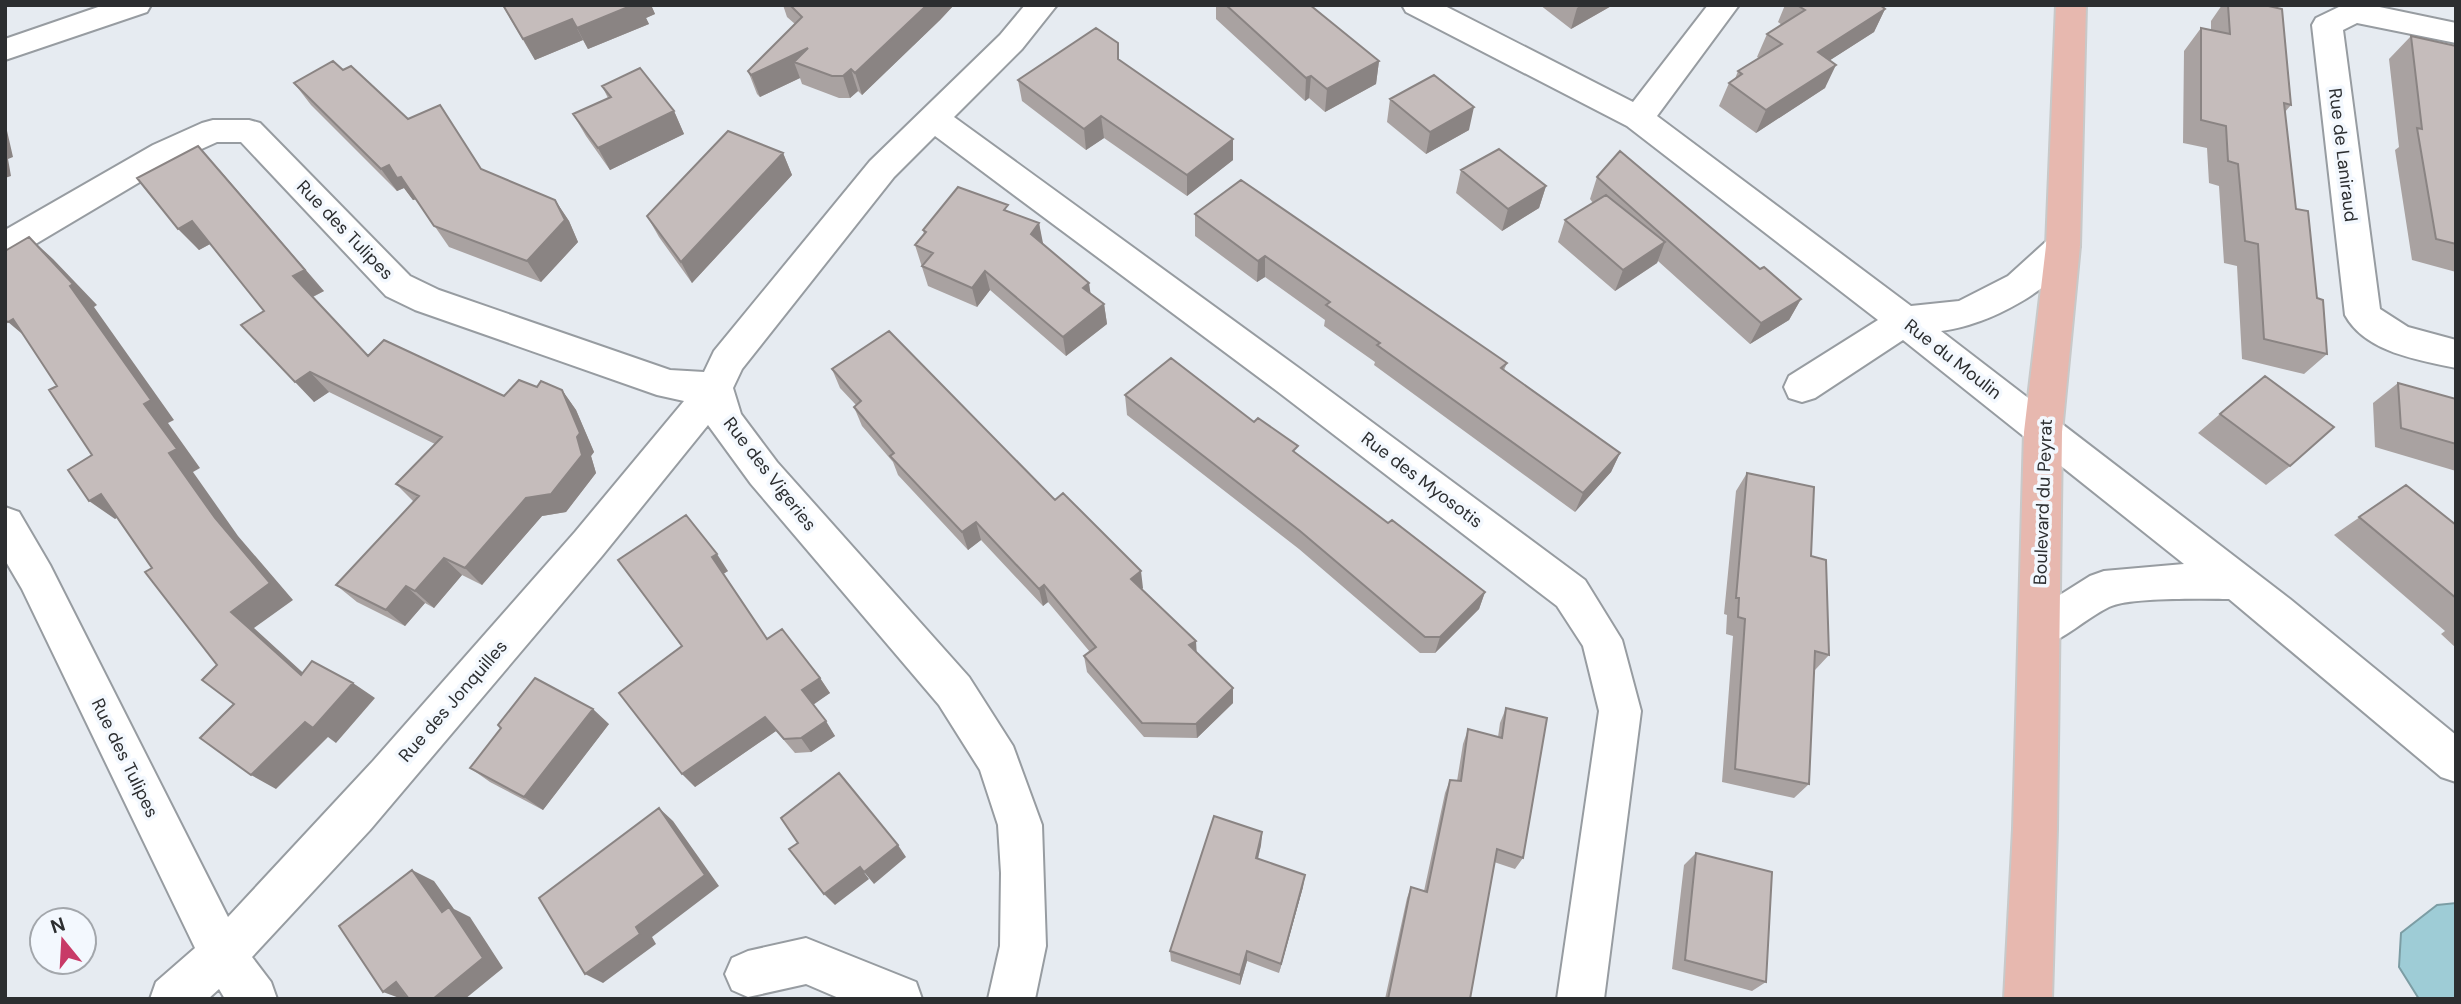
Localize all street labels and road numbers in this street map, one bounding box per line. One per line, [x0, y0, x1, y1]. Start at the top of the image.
street label: Rue de Laniraud [2323, 87, 2363, 223]
street label: Rue des Tulipes [291, 175, 399, 285]
street label: Rue du Moulin [1899, 313, 2007, 405]
street label: Rue des Vigeries [718, 412, 822, 536]
street label: Boulevard du Peyrat [2028, 418, 2058, 586]
street label: Rue des Myosotis [1356, 426, 1488, 534]
street label: Rue des Jonquilles [393, 635, 513, 767]
street label: Rue des Tulipes [86, 694, 164, 822]

